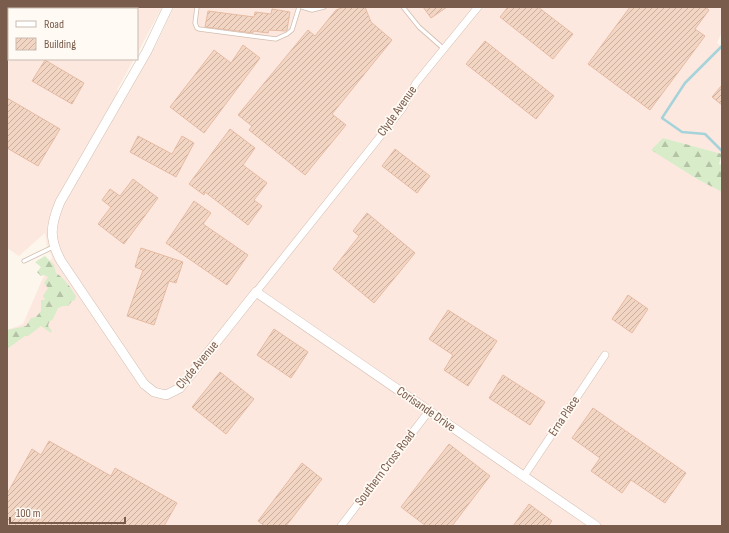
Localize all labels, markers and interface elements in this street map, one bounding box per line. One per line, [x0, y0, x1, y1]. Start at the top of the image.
legend [8, 8, 138, 60]
text: Road [44, 17, 64, 32]
text: Building [44, 37, 76, 52]
street label: Clyde Avenue [374, 83, 420, 139]
street label: Clyde Avenue [172, 338, 222, 392]
street label: Corisande Drive [393, 383, 459, 435]
street label: Erna Place [545, 393, 583, 439]
street label: Southern Cross Road [351, 427, 419, 509]
scale bar [10, 499, 125, 525]
text: 100 m [16, 506, 41, 521]

